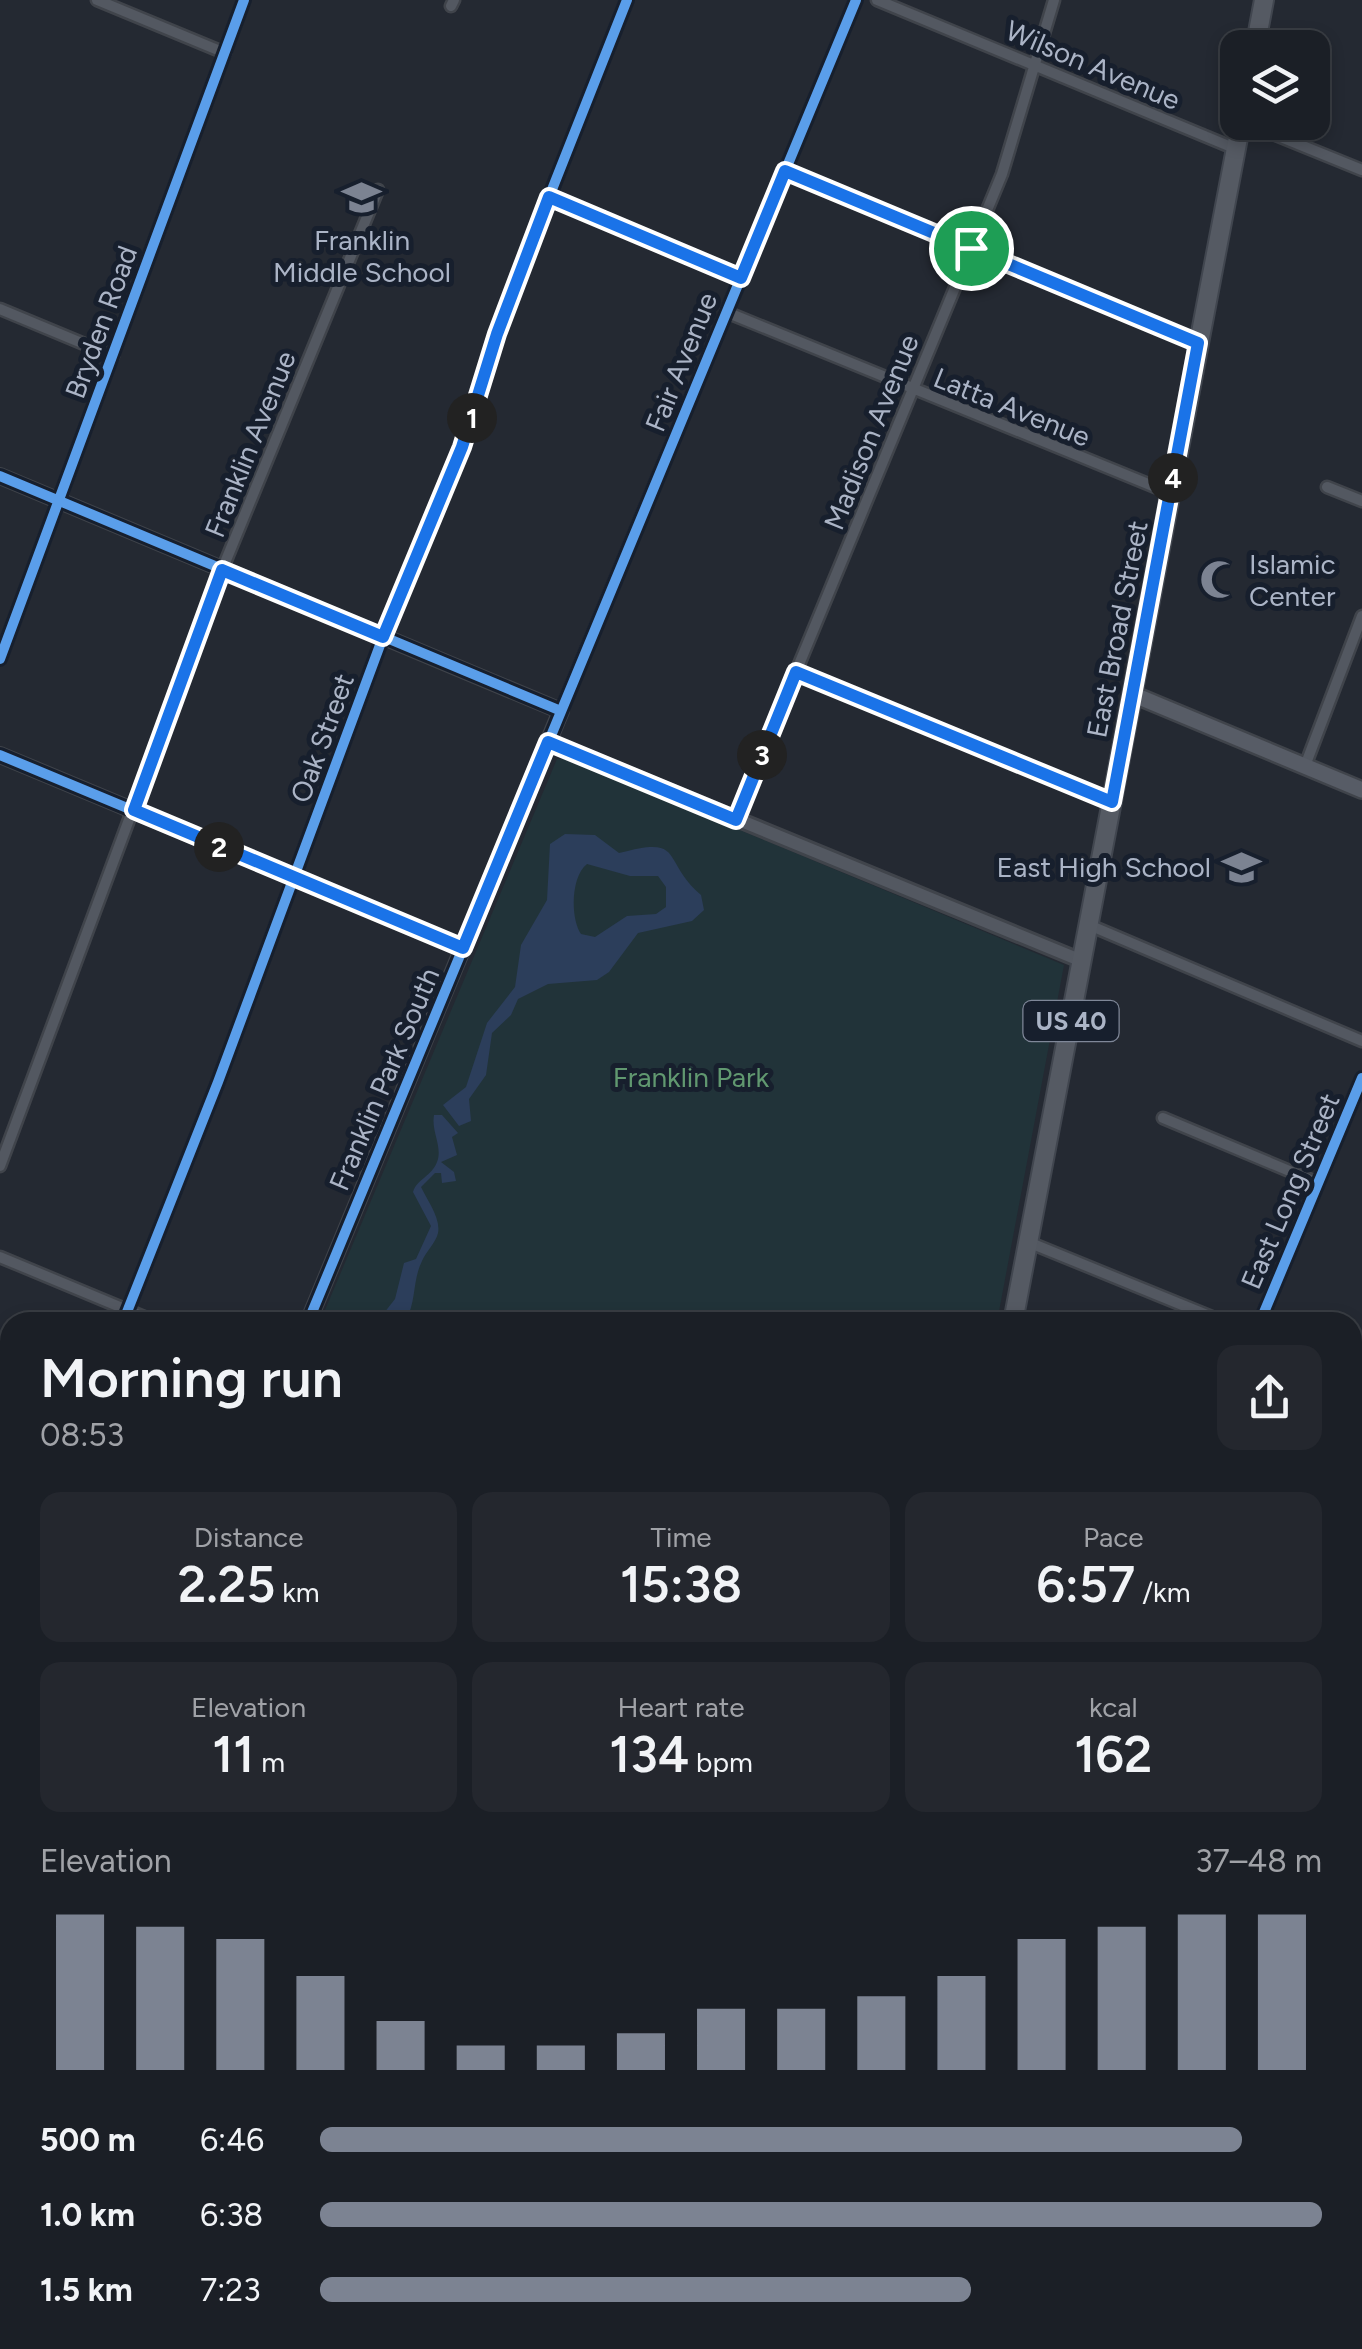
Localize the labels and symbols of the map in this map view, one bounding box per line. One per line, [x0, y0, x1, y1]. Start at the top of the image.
street label: Wilson Avenue [1001, 13, 1185, 117]
school or university icon: Franklin Middle School [341, 176, 383, 218]
pin [929, 206, 1014, 291]
place label: Franklin Middle School [273, 223, 451, 289]
street label: Bryden Road [58, 241, 144, 403]
street label: Fair Avenue [638, 288, 724, 436]
street label: Madison Avenue [816, 329, 926, 535]
street label: Franklin Avenue [197, 346, 303, 542]
street label: Latta Avenue [929, 360, 1095, 454]
pin: 1 [447, 393, 497, 443]
pin: 4 [1148, 453, 1198, 503]
street label: East Broad Street [1079, 518, 1155, 740]
place label: Islamic Center [1249, 547, 1336, 613]
mosque icon: Islamic Center [1198, 559, 1240, 601]
street label: Oak Street [283, 669, 361, 807]
pin: 3 [737, 730, 787, 780]
pin: 2 [194, 822, 244, 872]
school or university icon: East High School [1220, 846, 1262, 888]
place label: East High School [996, 850, 1211, 884]
street label: Franklin Park South [322, 963, 446, 1195]
road number: US 40 [1024, 1001, 1118, 1041]
park label: Franklin Park [613, 1060, 770, 1094]
street label: East Long Street [1233, 1088, 1347, 1294]

